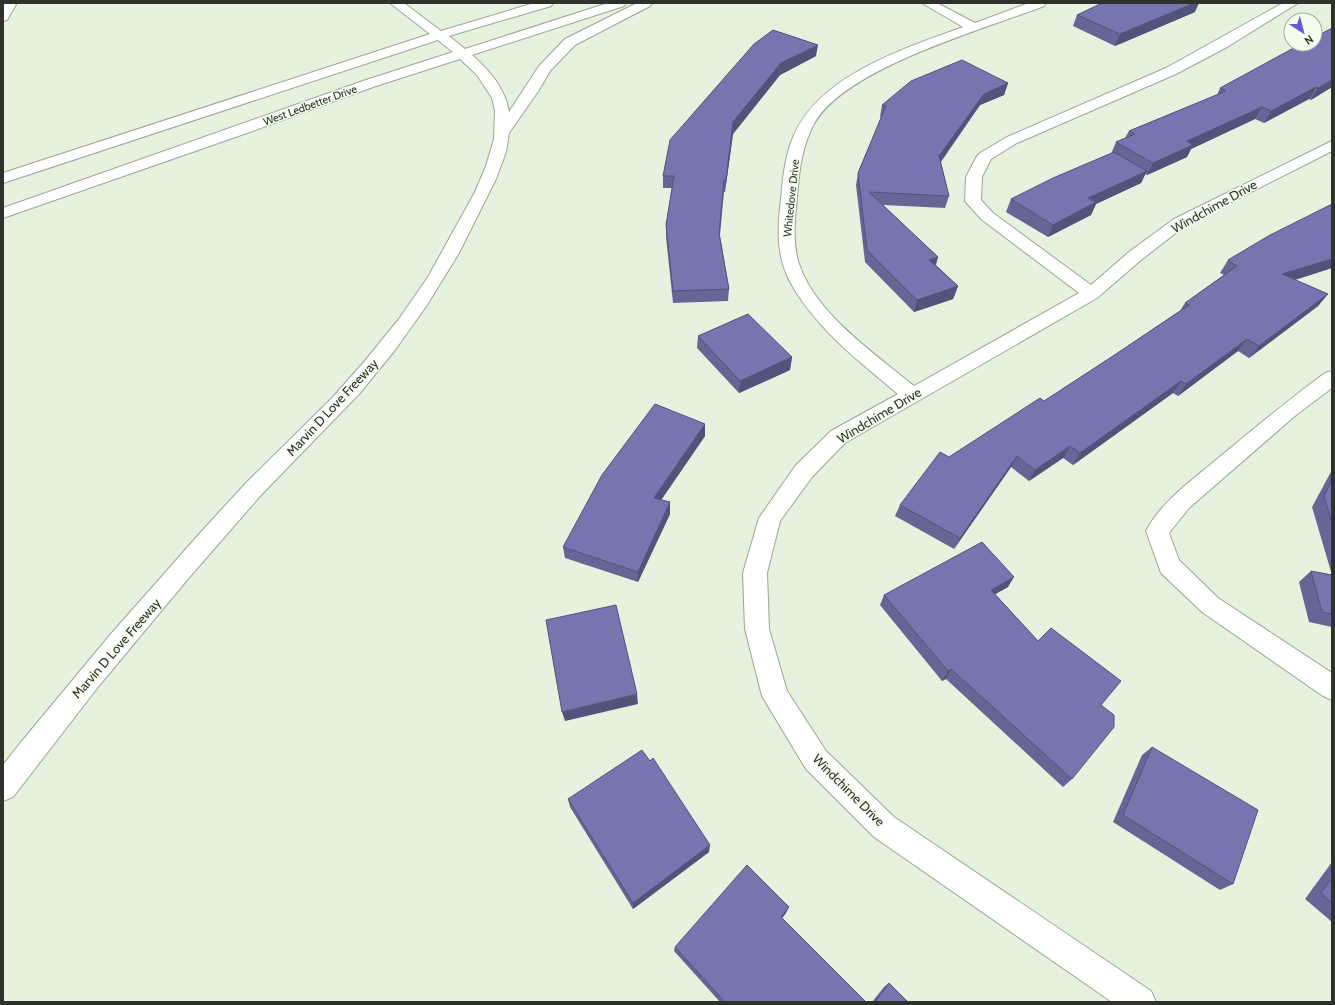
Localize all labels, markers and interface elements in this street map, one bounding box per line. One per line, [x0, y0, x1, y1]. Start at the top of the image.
north arrow [1283, 12, 1323, 52]
text: N [1302, 32, 1316, 48]
street label: West Ledbetter Drive [261, 81, 359, 128]
street label: Whitedove Drive [780, 158, 802, 238]
street label: Windchime Drive [1168, 176, 1260, 236]
street label: Marvin D Love Freeway [283, 355, 382, 459]
street label: Windchime Drive [834, 383, 924, 446]
street label: Marvin D Love Freeway [68, 594, 164, 701]
street label: Windchime Drive [810, 751, 889, 830]

